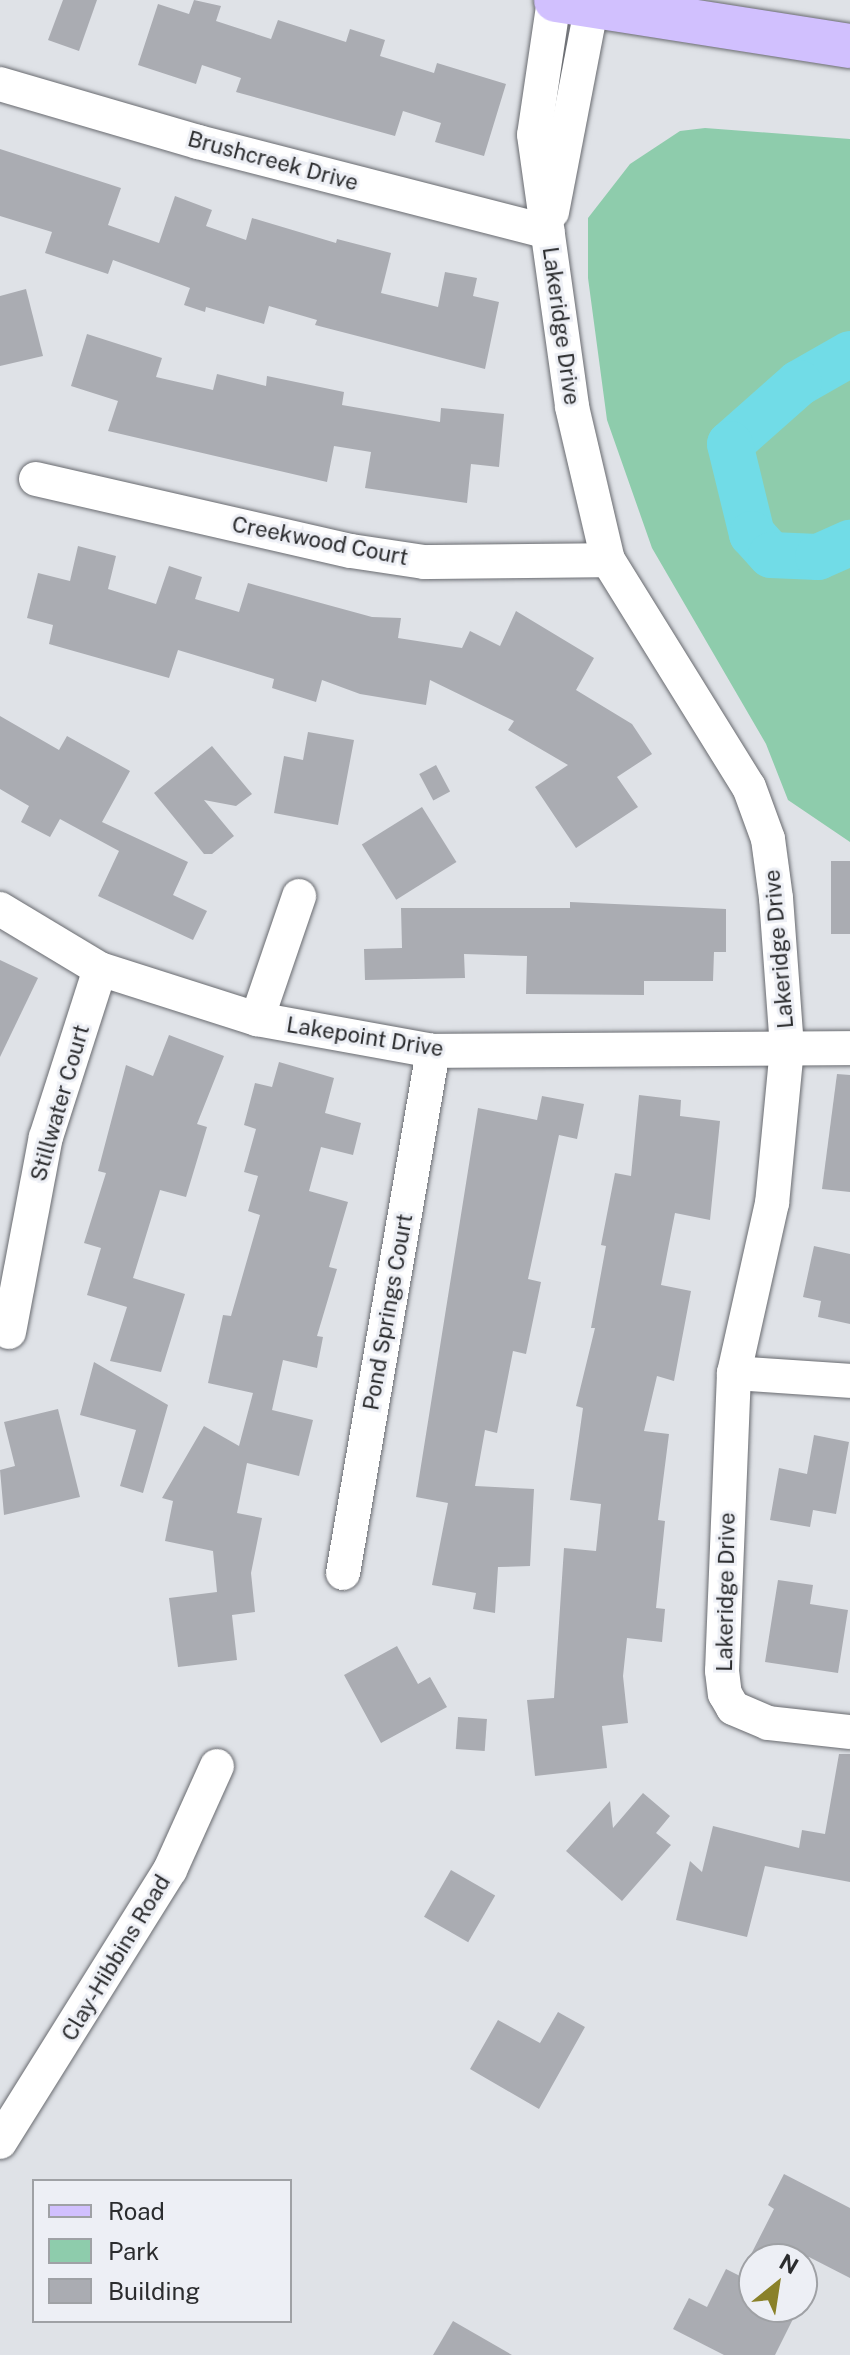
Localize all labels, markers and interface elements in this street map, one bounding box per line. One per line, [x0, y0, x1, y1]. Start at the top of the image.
street label: Brushcreek Drive [185, 126, 361, 196]
street label: Lakeridge Drive [537, 245, 585, 407]
street label: Creekwood Court [230, 511, 410, 571]
street label: Lakeridge Drive [759, 868, 799, 1030]
street label: Lakepoint Drive [285, 1012, 445, 1062]
street label: Stillwater Court [25, 1022, 95, 1184]
street label: Pond Springs Court [358, 1212, 418, 1412]
street label: Lakeridge Drive [711, 1512, 741, 1672]
street label: Clay-Hibbins Road [56, 1870, 176, 2046]
legend [32, 2179, 292, 2323]
text: Road [108, 2197, 165, 2225]
text: Park [108, 2237, 159, 2265]
north arrow [738, 2243, 818, 2323]
text: N [775, 2248, 803, 2280]
text: Building [108, 2277, 200, 2305]

